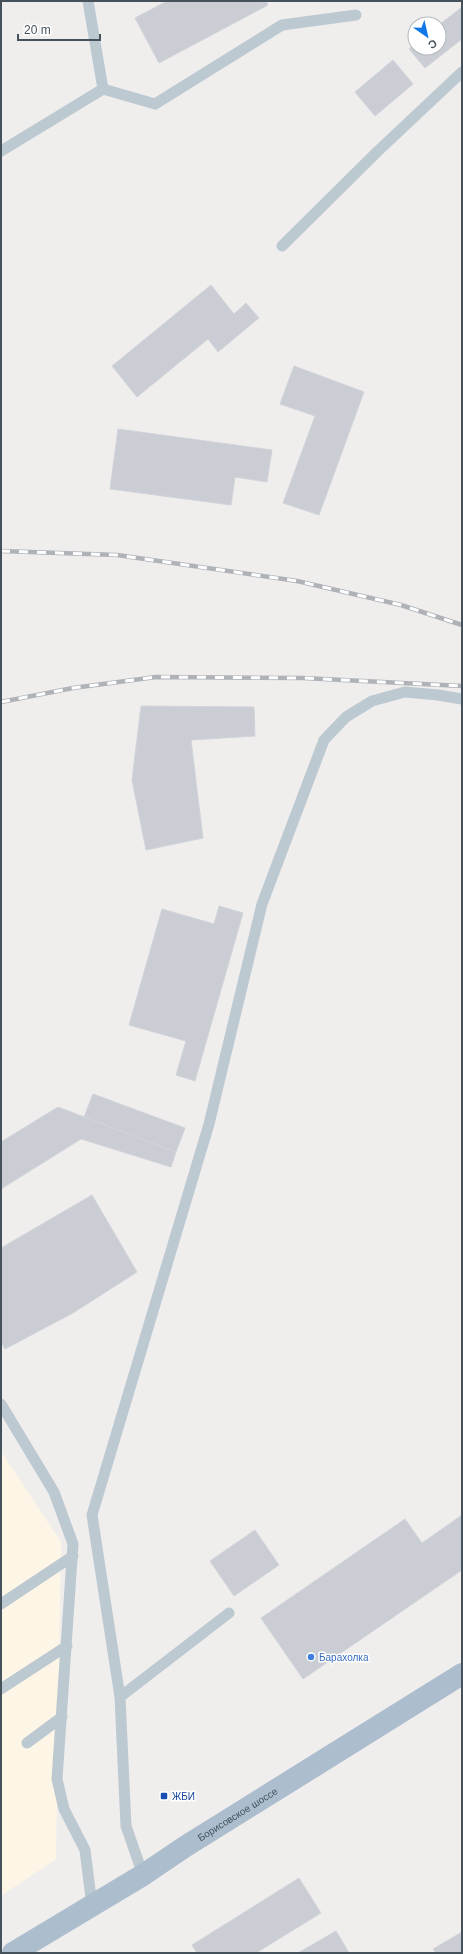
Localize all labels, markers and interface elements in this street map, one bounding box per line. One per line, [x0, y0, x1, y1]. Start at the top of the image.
scale bar [18, 16, 100, 42]
north arrow [407, 16, 447, 56]
text: 20 m [24, 23, 51, 37]
text: С [426, 37, 439, 52]
marker: Барахолка [306, 1652, 316, 1662]
place label: Барахолка [319, 1652, 369, 1663]
street label: Борисовское шоссе [196, 1785, 280, 1843]
marker: ЖБИ [159, 1791, 169, 1801]
place label: ЖБИ [172, 1791, 195, 1802]

